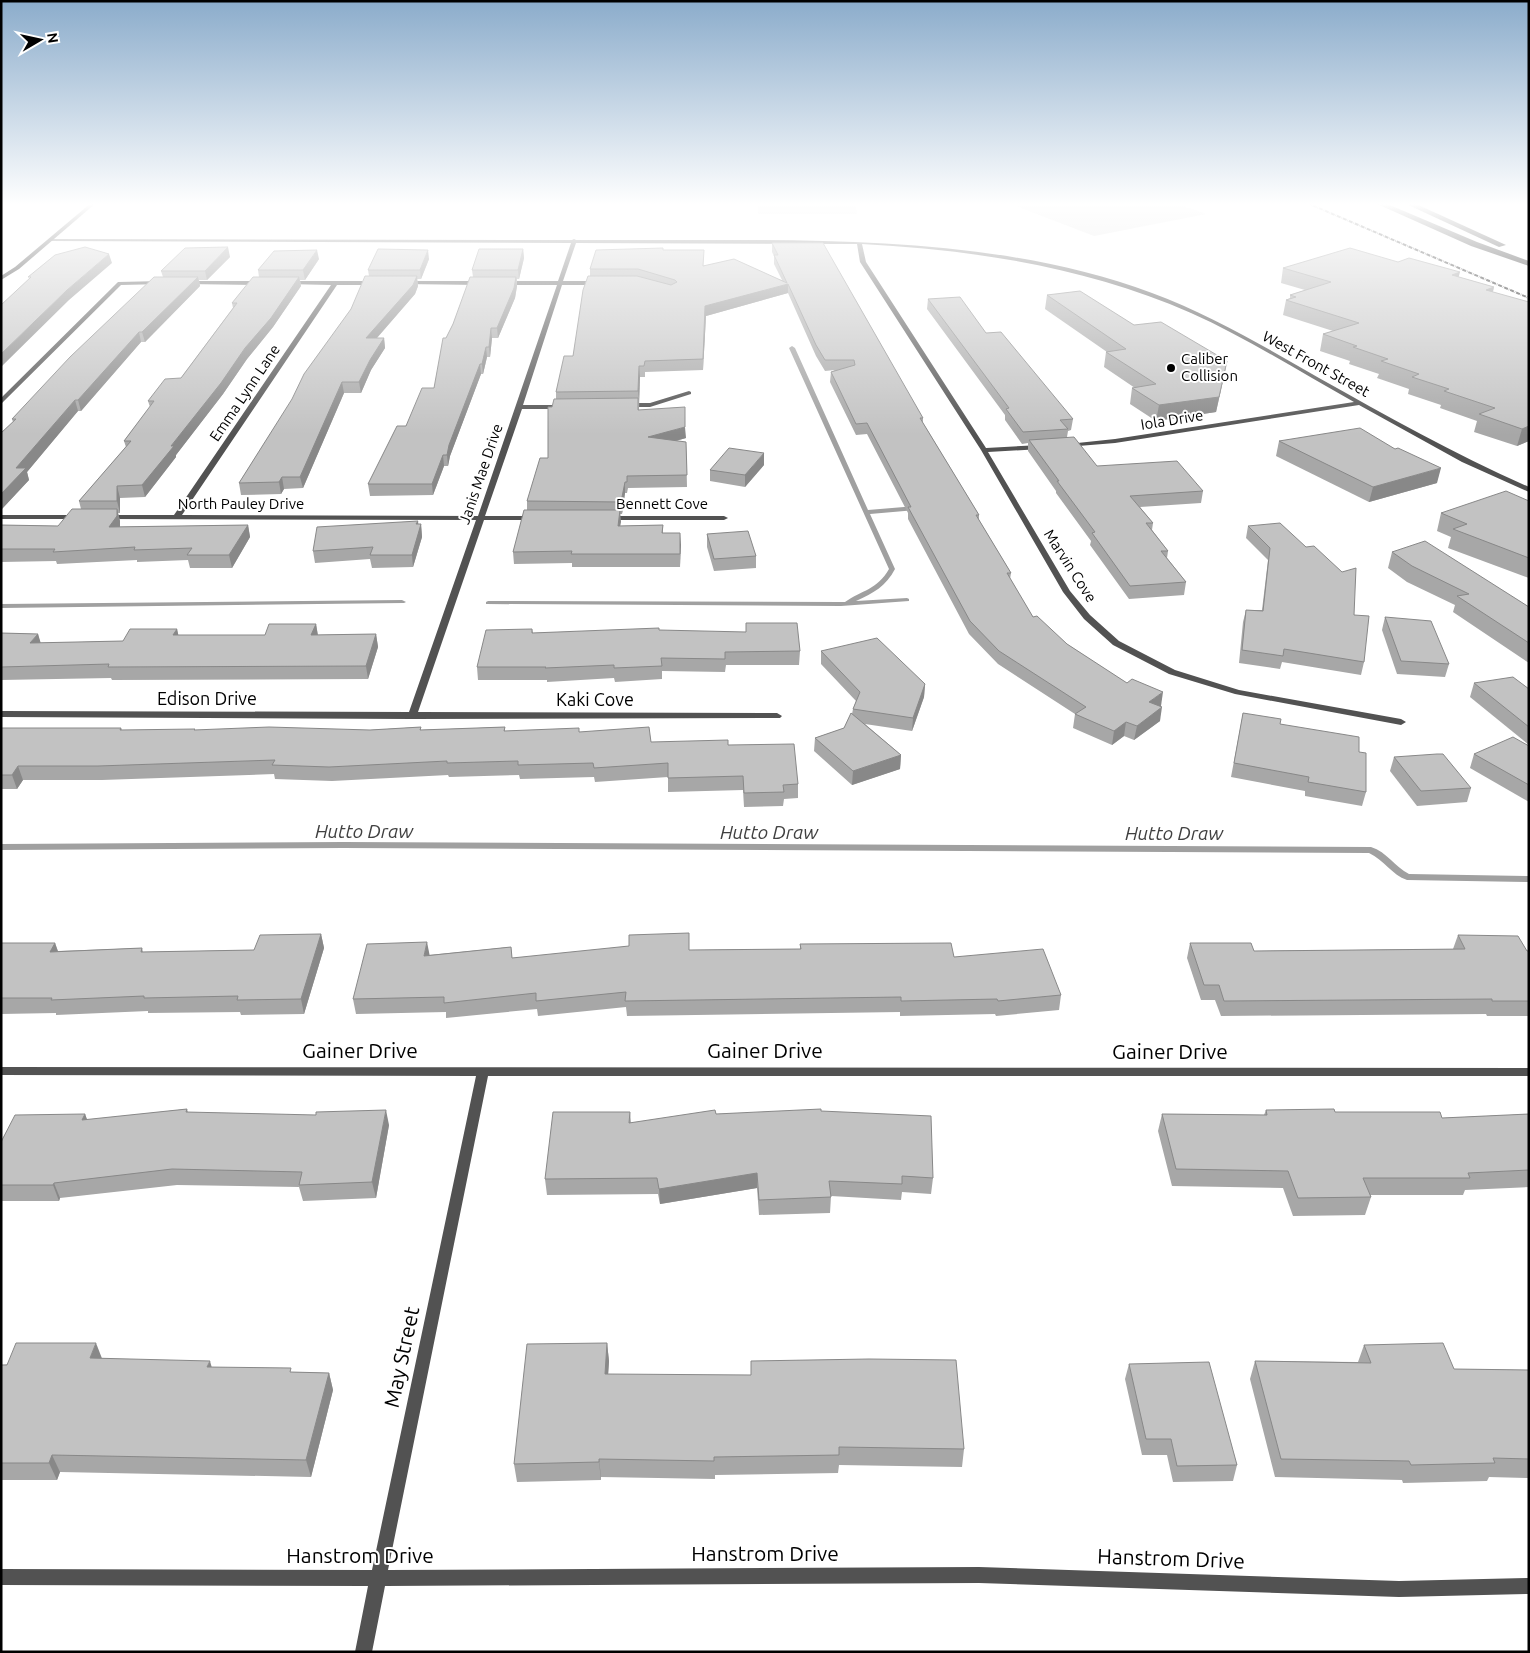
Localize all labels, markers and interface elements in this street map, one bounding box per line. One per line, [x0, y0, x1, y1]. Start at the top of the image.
north arrow [15, 15, 65, 65]
text: N [44, 32, 62, 44]
street label: West Front Street [1260, 327, 1373, 400]
street label: Emma Lynn Lane [206, 341, 283, 444]
place label: Caliber Collision [1181, 350, 1238, 384]
marker: Caliber Collision [1165, 362, 1177, 374]
street label: Iola Drive [1139, 406, 1204, 433]
street label: Janis Mae Drive [455, 421, 506, 526]
street label: North Pauley Drive [178, 495, 304, 512]
street label: Bennett Cove [616, 495, 708, 512]
street label: Marvin Cove [1041, 526, 1100, 605]
street label: Edison Drive [157, 688, 257, 708]
street label: Kaki Cove [556, 689, 634, 709]
water label: Hutto Draw [315, 820, 414, 842]
water label: Hutto Draw [720, 821, 819, 843]
water label: Hutto Draw [1125, 822, 1224, 844]
street label: Gainer Drive [302, 1038, 418, 1062]
street label: Gainer Drive [707, 1038, 823, 1062]
street label: Gainer Drive [1112, 1039, 1228, 1063]
street label: May Street [379, 1304, 423, 1409]
street label: Hanstrom Drive [691, 1541, 839, 1565]
street label: Hanstrom Drive [286, 1543, 434, 1567]
street label: Hanstrom Drive [1097, 1543, 1245, 1573]

